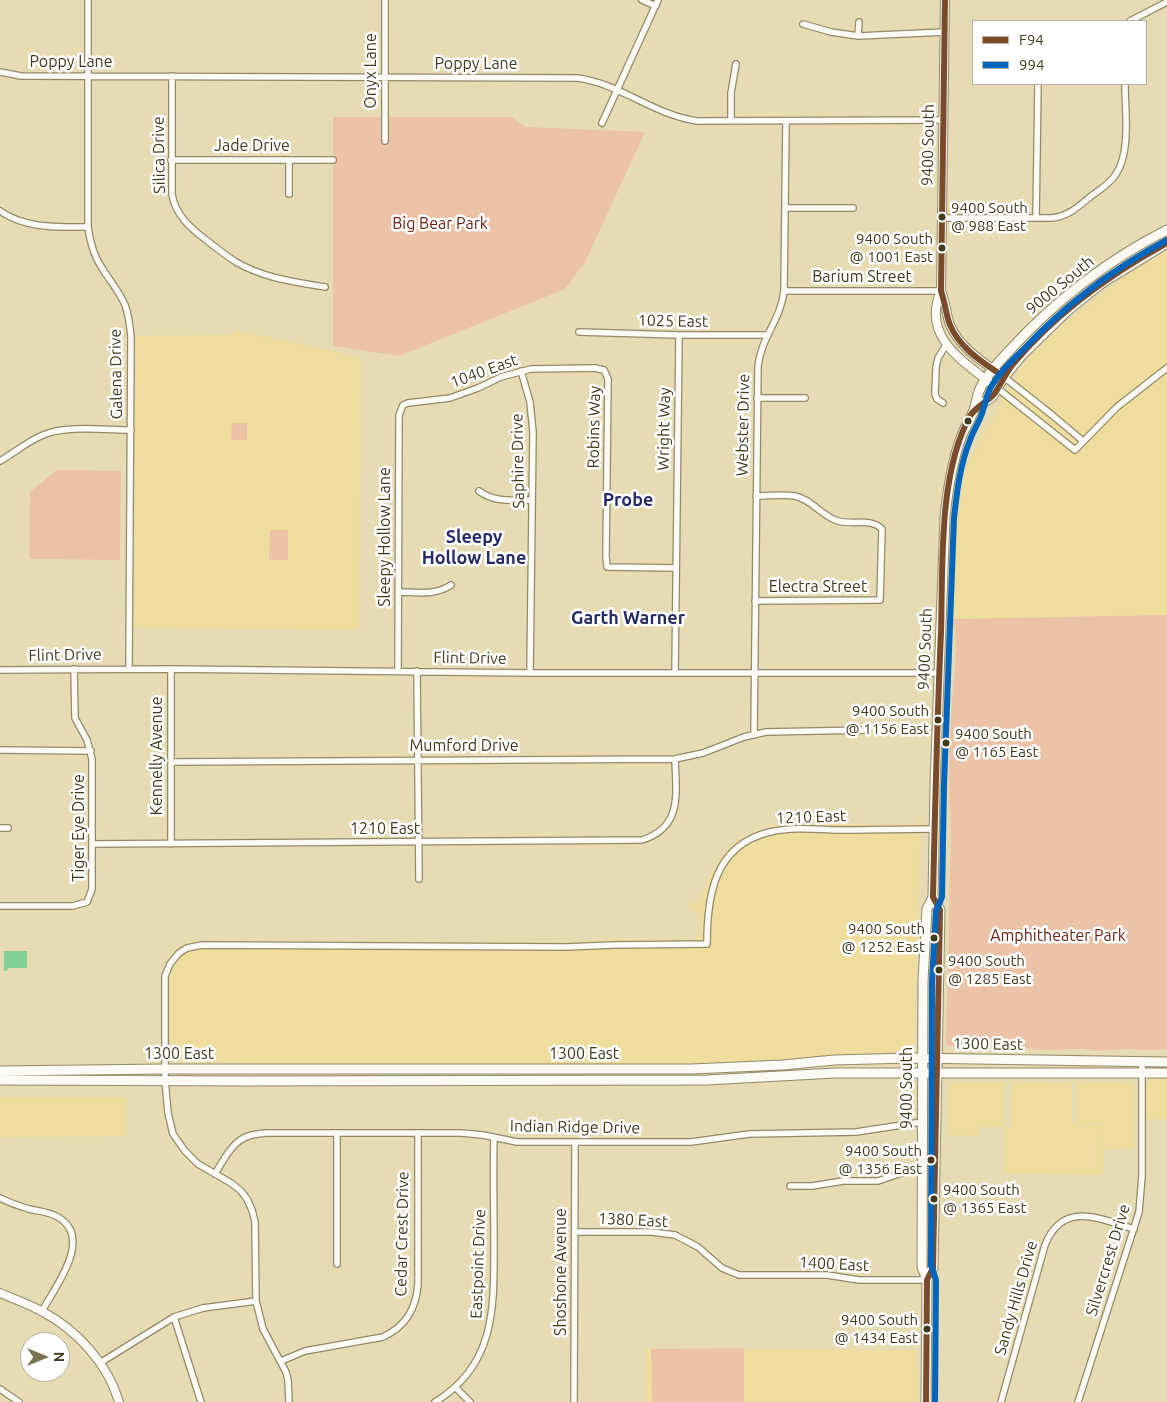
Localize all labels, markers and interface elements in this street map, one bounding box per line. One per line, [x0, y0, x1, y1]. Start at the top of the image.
legend [972, 20, 1147, 85]
text: F94 [1019, 31, 1044, 48]
street label: Onyx Lane [361, 33, 381, 109]
street label: Poppy Lane [29, 52, 113, 72]
street label: Poppy Lane [434, 54, 518, 74]
text: 994 [1019, 56, 1044, 73]
street label: 9400 South [918, 104, 938, 186]
street label: Silica Drive [149, 116, 169, 194]
street label: Jade Drive [214, 136, 290, 156]
place label: 9400 South @ 988 East [951, 199, 1028, 234]
marker: 9400 South @ 988 East [937, 212, 947, 222]
park label: Big Bear Park [392, 214, 488, 234]
place label: 9400 South @ 1001 East [850, 230, 933, 265]
marker: 9400 South @ 1001 East [937, 243, 947, 253]
street label: 9000 South [1022, 252, 1098, 318]
street label: Barium Street [812, 267, 912, 287]
street label: 1025 East [638, 311, 708, 331]
street label: Galena Drive [106, 328, 126, 420]
street label: 1040 East [448, 350, 520, 392]
street label: Webster Drive [733, 374, 753, 476]
street label: Robins Way [584, 385, 604, 469]
street label: Wright Way [654, 387, 674, 471]
street label: Saphire Drive [508, 413, 528, 509]
unlabelled marker [963, 416, 973, 426]
street label: Sleepy Hollow Lane [375, 467, 395, 607]
district label: Probe [603, 489, 653, 511]
district label: Sleepy Hollow Lane [422, 526, 526, 568]
street label: Electra Street [769, 577, 867, 597]
district label: Garth Warner [571, 607, 685, 629]
street label: 9400 South [914, 608, 936, 690]
street label: Flint Drive [28, 645, 102, 665]
street label: Flint Drive [433, 648, 507, 668]
street label: Kennelly Avenue [147, 696, 167, 816]
place label: 9400 South @ 1156 East [846, 702, 929, 737]
marker: 9400 South @ 1156 East [933, 715, 943, 725]
place label: 9400 South @ 1165 East [955, 725, 1038, 760]
street label: Mumford Drive [409, 736, 519, 756]
marker: 9400 South @ 1165 East [941, 738, 951, 748]
street label: Tiger Eye Drive [69, 774, 89, 882]
street label: 1210 East [776, 806, 846, 828]
street label: 1210 East [350, 819, 420, 839]
place label: 9400 South @ 1252 East [842, 920, 925, 955]
park label: Amphitheater Park [990, 926, 1126, 946]
marker: 9400 South @ 1252 East [929, 933, 939, 943]
place label: 9400 South @ 1285 East [948, 952, 1031, 987]
marker: 9400 South @ 1285 East [934, 965, 944, 975]
street label: 1300 East [953, 1034, 1023, 1054]
street label: 1300 East [144, 1044, 214, 1064]
street label: 1300 East [549, 1044, 619, 1064]
street label: 9400 South [897, 1047, 917, 1129]
street label: Indian Ridge Drive [510, 1116, 640, 1138]
place label: 9400 South @ 1356 East [839, 1142, 922, 1177]
marker: 9400 South @ 1356 East [926, 1155, 936, 1165]
street label: Cedar Crest Drive [391, 1171, 413, 1297]
place label: 9400 South @ 1365 East [943, 1181, 1026, 1216]
marker: 9400 South @ 1365 East [929, 1194, 939, 1204]
street label: Silvercrest Drive [1082, 1202, 1134, 1318]
street label: Shoshone Avenue [551, 1208, 571, 1336]
street label: Eastpoint Drive [466, 1209, 490, 1319]
street label: 1380 East [597, 1209, 669, 1231]
street label: Sandy Hills Drive [990, 1238, 1042, 1358]
street label: 1400 East [798, 1253, 870, 1275]
place label: 9400 South @ 1434 East [835, 1311, 918, 1346]
marker: 9400 South @ 1434 East [922, 1324, 932, 1334]
north arrow [20, 1332, 70, 1382]
text: N [51, 1352, 67, 1362]

